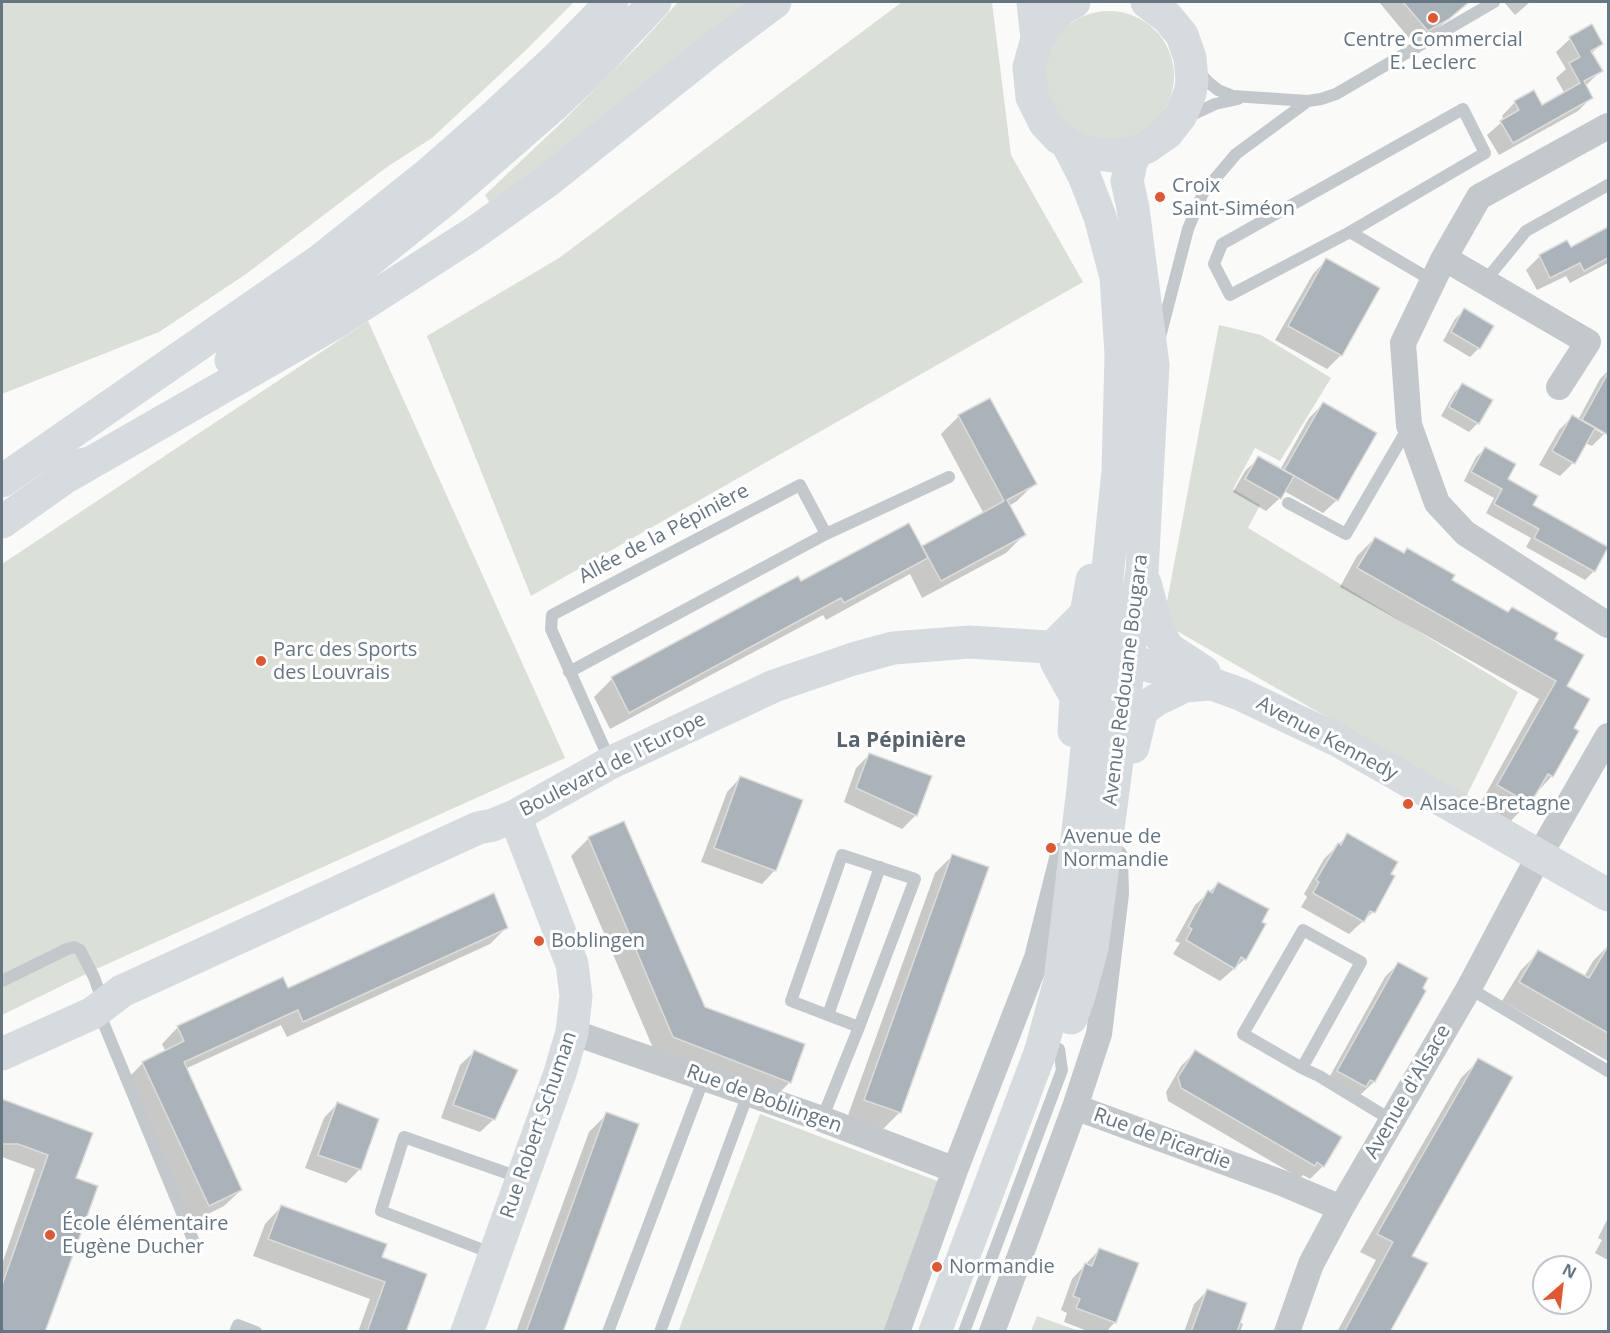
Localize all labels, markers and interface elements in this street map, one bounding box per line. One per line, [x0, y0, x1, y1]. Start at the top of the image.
marker: Centre Commercial E. Leclerc [1426, 11, 1440, 25]
place label: Centre Commercial E. Leclerc [1343, 28, 1523, 75]
place label: Croix Saint-Siméon [1172, 174, 1295, 221]
marker: Croix Saint-Siméon [1153, 190, 1167, 204]
street label: Allée de la Pépinière [575, 479, 753, 589]
street label: Avenue Redouane Bougara [1099, 553, 1153, 807]
place label: Parc des Sports des Louvrais [273, 638, 417, 685]
marker: Parc des Sports des Louvrais [254, 654, 268, 668]
street label: Avenue Kennedy [1252, 692, 1402, 786]
street label: Boulevard de l'Europe [516, 708, 710, 822]
district label: La Pépinière [836, 728, 966, 754]
place label: Alsace-Bretagne [1420, 792, 1571, 816]
marker: Alsace-Bretagne [1401, 797, 1415, 811]
place label: Avenue de Normandie [1063, 825, 1169, 872]
marker: Avenue de Normandie [1044, 841, 1058, 855]
place label: Boblingen [551, 929, 645, 953]
marker: Boblingen [532, 934, 546, 948]
street label: Avenue d'Alsace [1360, 1021, 1456, 1163]
street label: Rue Robert Schuman [496, 1028, 582, 1222]
street label: Rue de Boblingen [683, 1060, 845, 1138]
street label: Rue de Picardie [1090, 1103, 1234, 1175]
place label: École élémentaire Eugène Ducher [62, 1212, 228, 1259]
marker: École élémentaire Eugène Ducher [43, 1228, 57, 1242]
place label: Normandie [949, 1255, 1055, 1279]
north arrow [1532, 1255, 1592, 1315]
text: N [1559, 1258, 1580, 1284]
marker: Normandie [930, 1260, 944, 1274]

